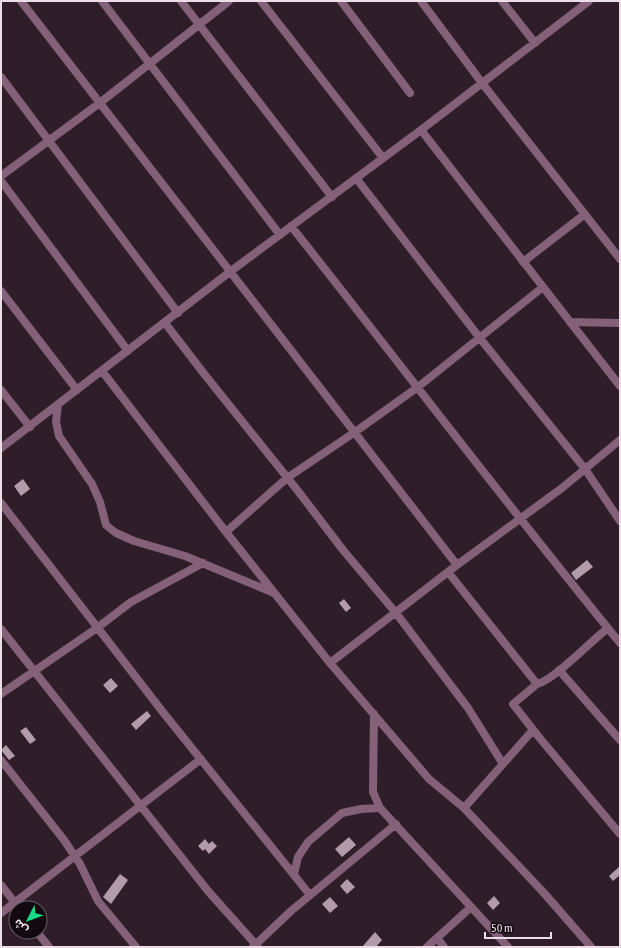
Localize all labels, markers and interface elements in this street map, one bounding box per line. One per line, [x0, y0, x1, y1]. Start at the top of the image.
north arrow [8, 900, 48, 940]
scale bar [485, 914, 551, 940]
text: ش [11, 916, 31, 936]
text: 50 m [491, 921, 513, 935]

